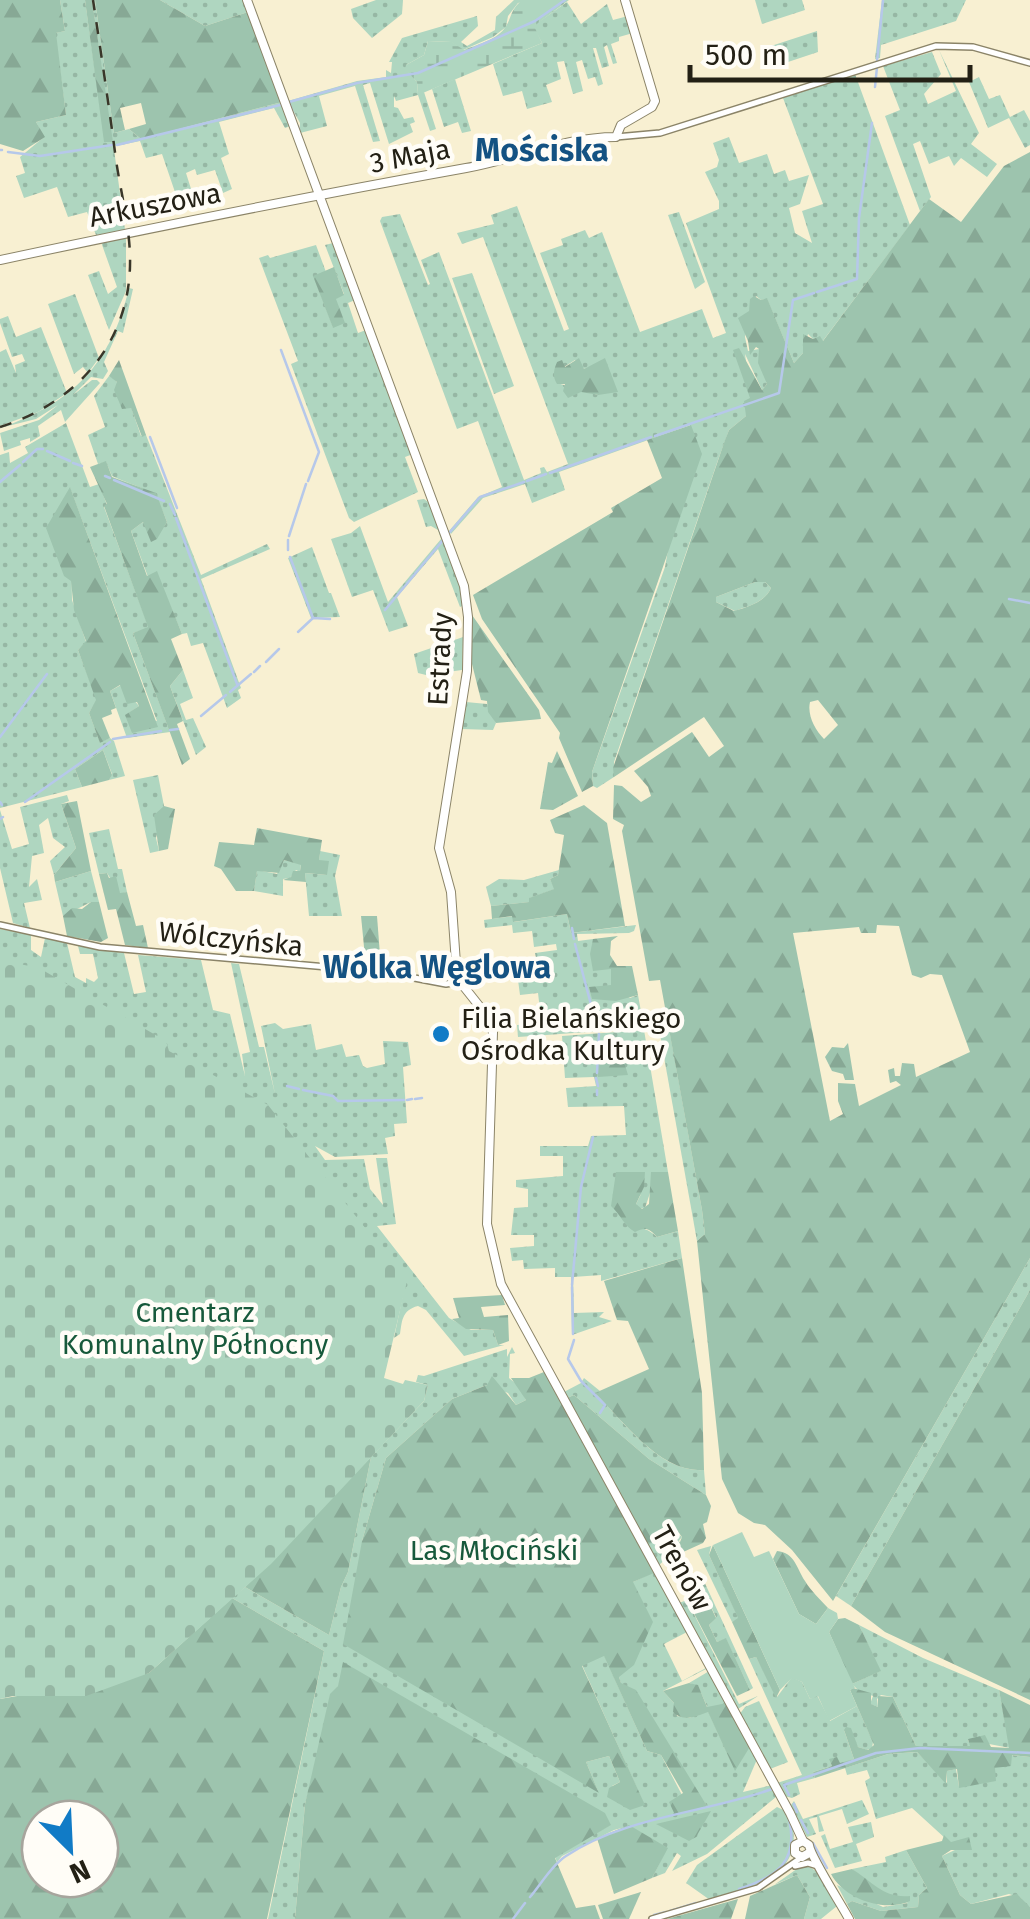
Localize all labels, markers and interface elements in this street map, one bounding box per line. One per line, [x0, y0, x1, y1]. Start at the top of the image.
scale bar [690, 20, 970, 82]
text: 500 m [705, 37, 787, 73]
district label: Mościska [475, 131, 609, 169]
street label: 3 Maja [367, 132, 453, 180]
street label: Arkuszowa [86, 176, 224, 234]
street label: Estrady [421, 611, 459, 707]
street label: Wólczyńska [157, 915, 305, 963]
district label: Wólka Węglowa [323, 948, 551, 987]
place label: Filia Bielańskiego Ośrodka Kultury [461, 1002, 681, 1067]
marker: Filia Bielańskiego Ośrodka Kultury [430, 1023, 452, 1045]
park label: Cmentarz Komunalny Północny [62, 1296, 328, 1361]
street label: Trenów [645, 1520, 719, 1616]
park label: Las Młociński [410, 1534, 578, 1567]
north arrow [20, 1799, 120, 1899]
text: N [65, 1853, 95, 1890]

